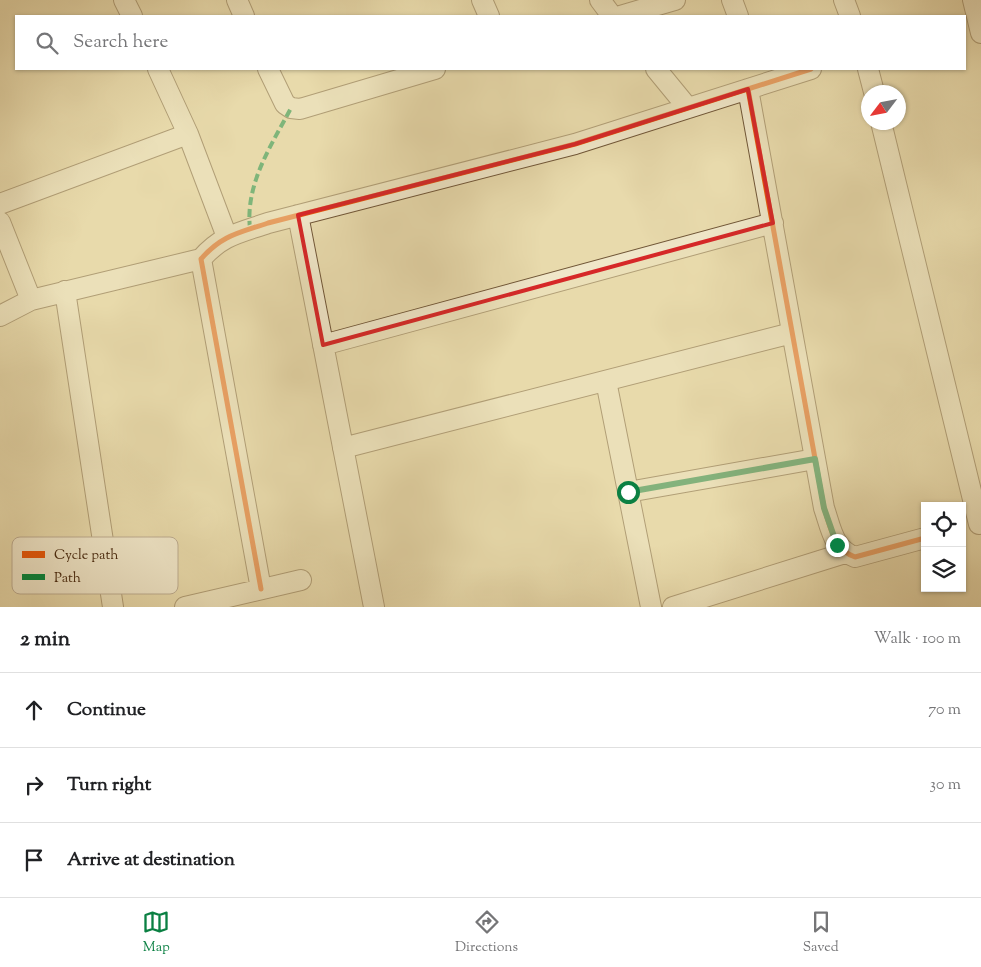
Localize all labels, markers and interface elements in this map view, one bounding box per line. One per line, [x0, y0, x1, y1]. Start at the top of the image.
search box [15, 15, 966, 70]
icon: search [33, 29, 61, 57]
text: Search here [73, 29, 168, 56]
north arrow [861, 85, 906, 130]
route start [617, 481, 640, 504]
map controls [921, 502, 966, 592]
button: locate [921, 502, 966, 547]
route end [826, 534, 849, 557]
legend [12, 537, 178, 594]
text: Cycle path [54, 546, 118, 566]
button: layers [921, 547, 966, 592]
text: Path [54, 569, 81, 589]
text: 2 min [20, 625, 70, 655]
text: Walk · 100 m [874, 628, 961, 651]
icon: ahead [20, 696, 48, 724]
text: Continue [67, 697, 146, 724]
text: 70 m [928, 699, 961, 722]
icon: right [20, 771, 48, 799]
text: Turn right [67, 772, 151, 799]
text: 30 m [930, 774, 961, 797]
icon: arrive [20, 846, 48, 874]
text: Arrive at destination [67, 847, 235, 874]
tab: Map [142, 908, 170, 958]
tab: Directions [455, 908, 518, 958]
tab: Saved [803, 908, 839, 958]

